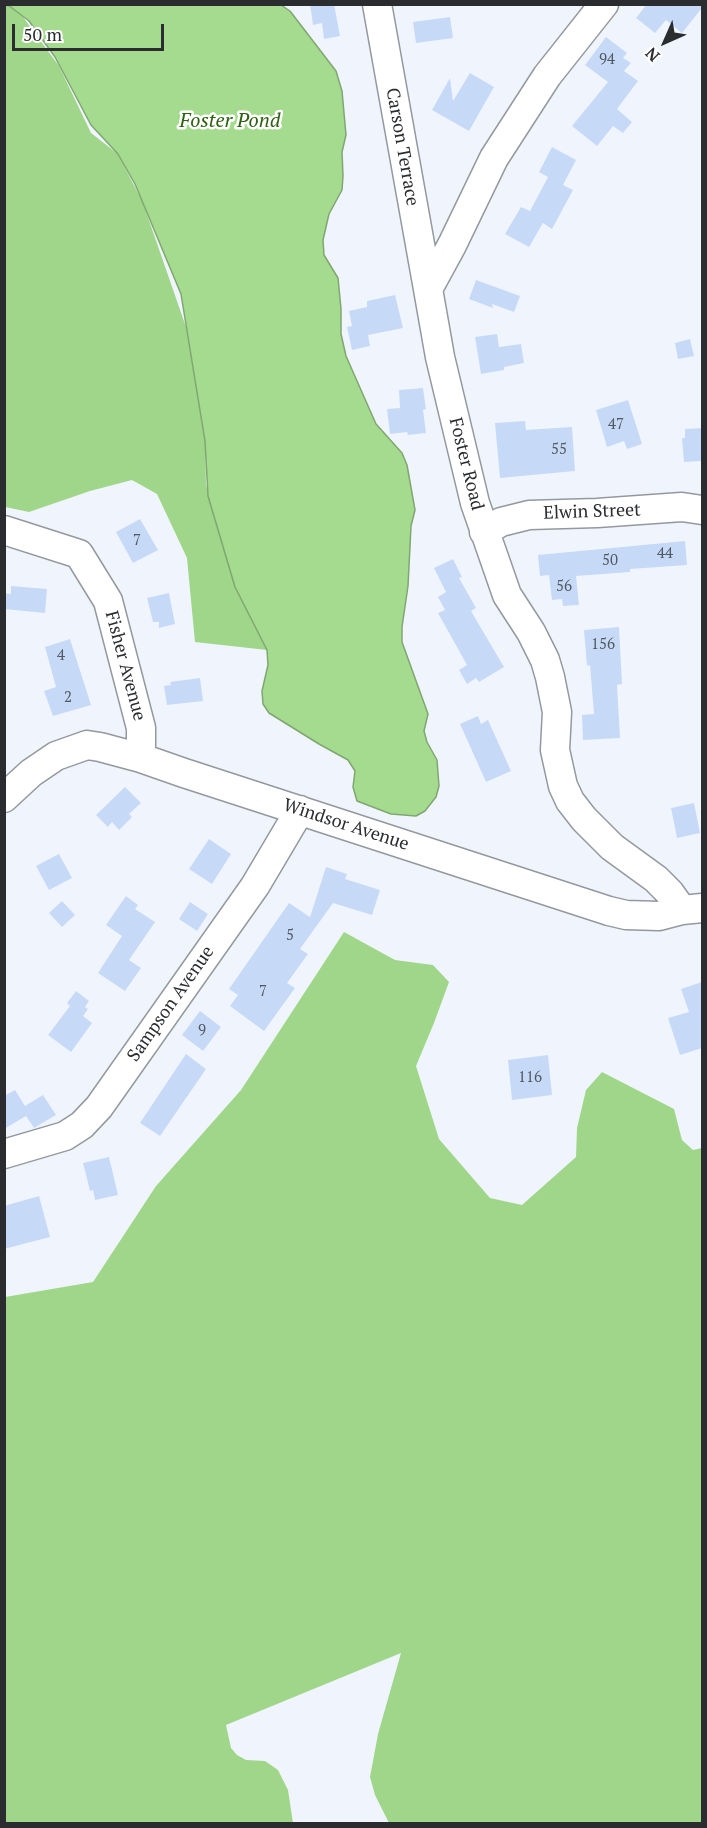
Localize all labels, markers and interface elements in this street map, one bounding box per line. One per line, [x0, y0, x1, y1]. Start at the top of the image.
scale bar [15, 12, 166, 50]
north arrow [635, 12, 695, 72]
text: 50 m [23, 22, 62, 46]
text: N [640, 43, 664, 67]
house number: 94 [599, 51, 615, 69]
street label: Carson Terrace [381, 86, 423, 208]
water label: Foster Pond [180, 109, 280, 133]
street label: Foster Road [444, 415, 488, 513]
house number: 47 [608, 416, 624, 434]
house number: 55 [551, 441, 567, 459]
street label: Elwin Street [543, 500, 641, 524]
house number: 7 [133, 532, 141, 550]
house number: 44 [657, 545, 673, 563]
house number: 50 [602, 552, 618, 570]
house number: 56 [556, 578, 572, 596]
street label: Fisher Avenue [100, 609, 150, 723]
house number: 156 [591, 636, 615, 654]
house number: 4 [57, 647, 65, 665]
house number: 2 [64, 689, 72, 707]
street label: Windsor Avenue [280, 795, 412, 855]
house number: 5 [286, 927, 294, 945]
street label: Sampson Avenue [123, 942, 219, 1066]
house number: 7 [259, 983, 267, 1001]
house number: 9 [198, 1022, 206, 1040]
house number: 116 [518, 1069, 542, 1087]

